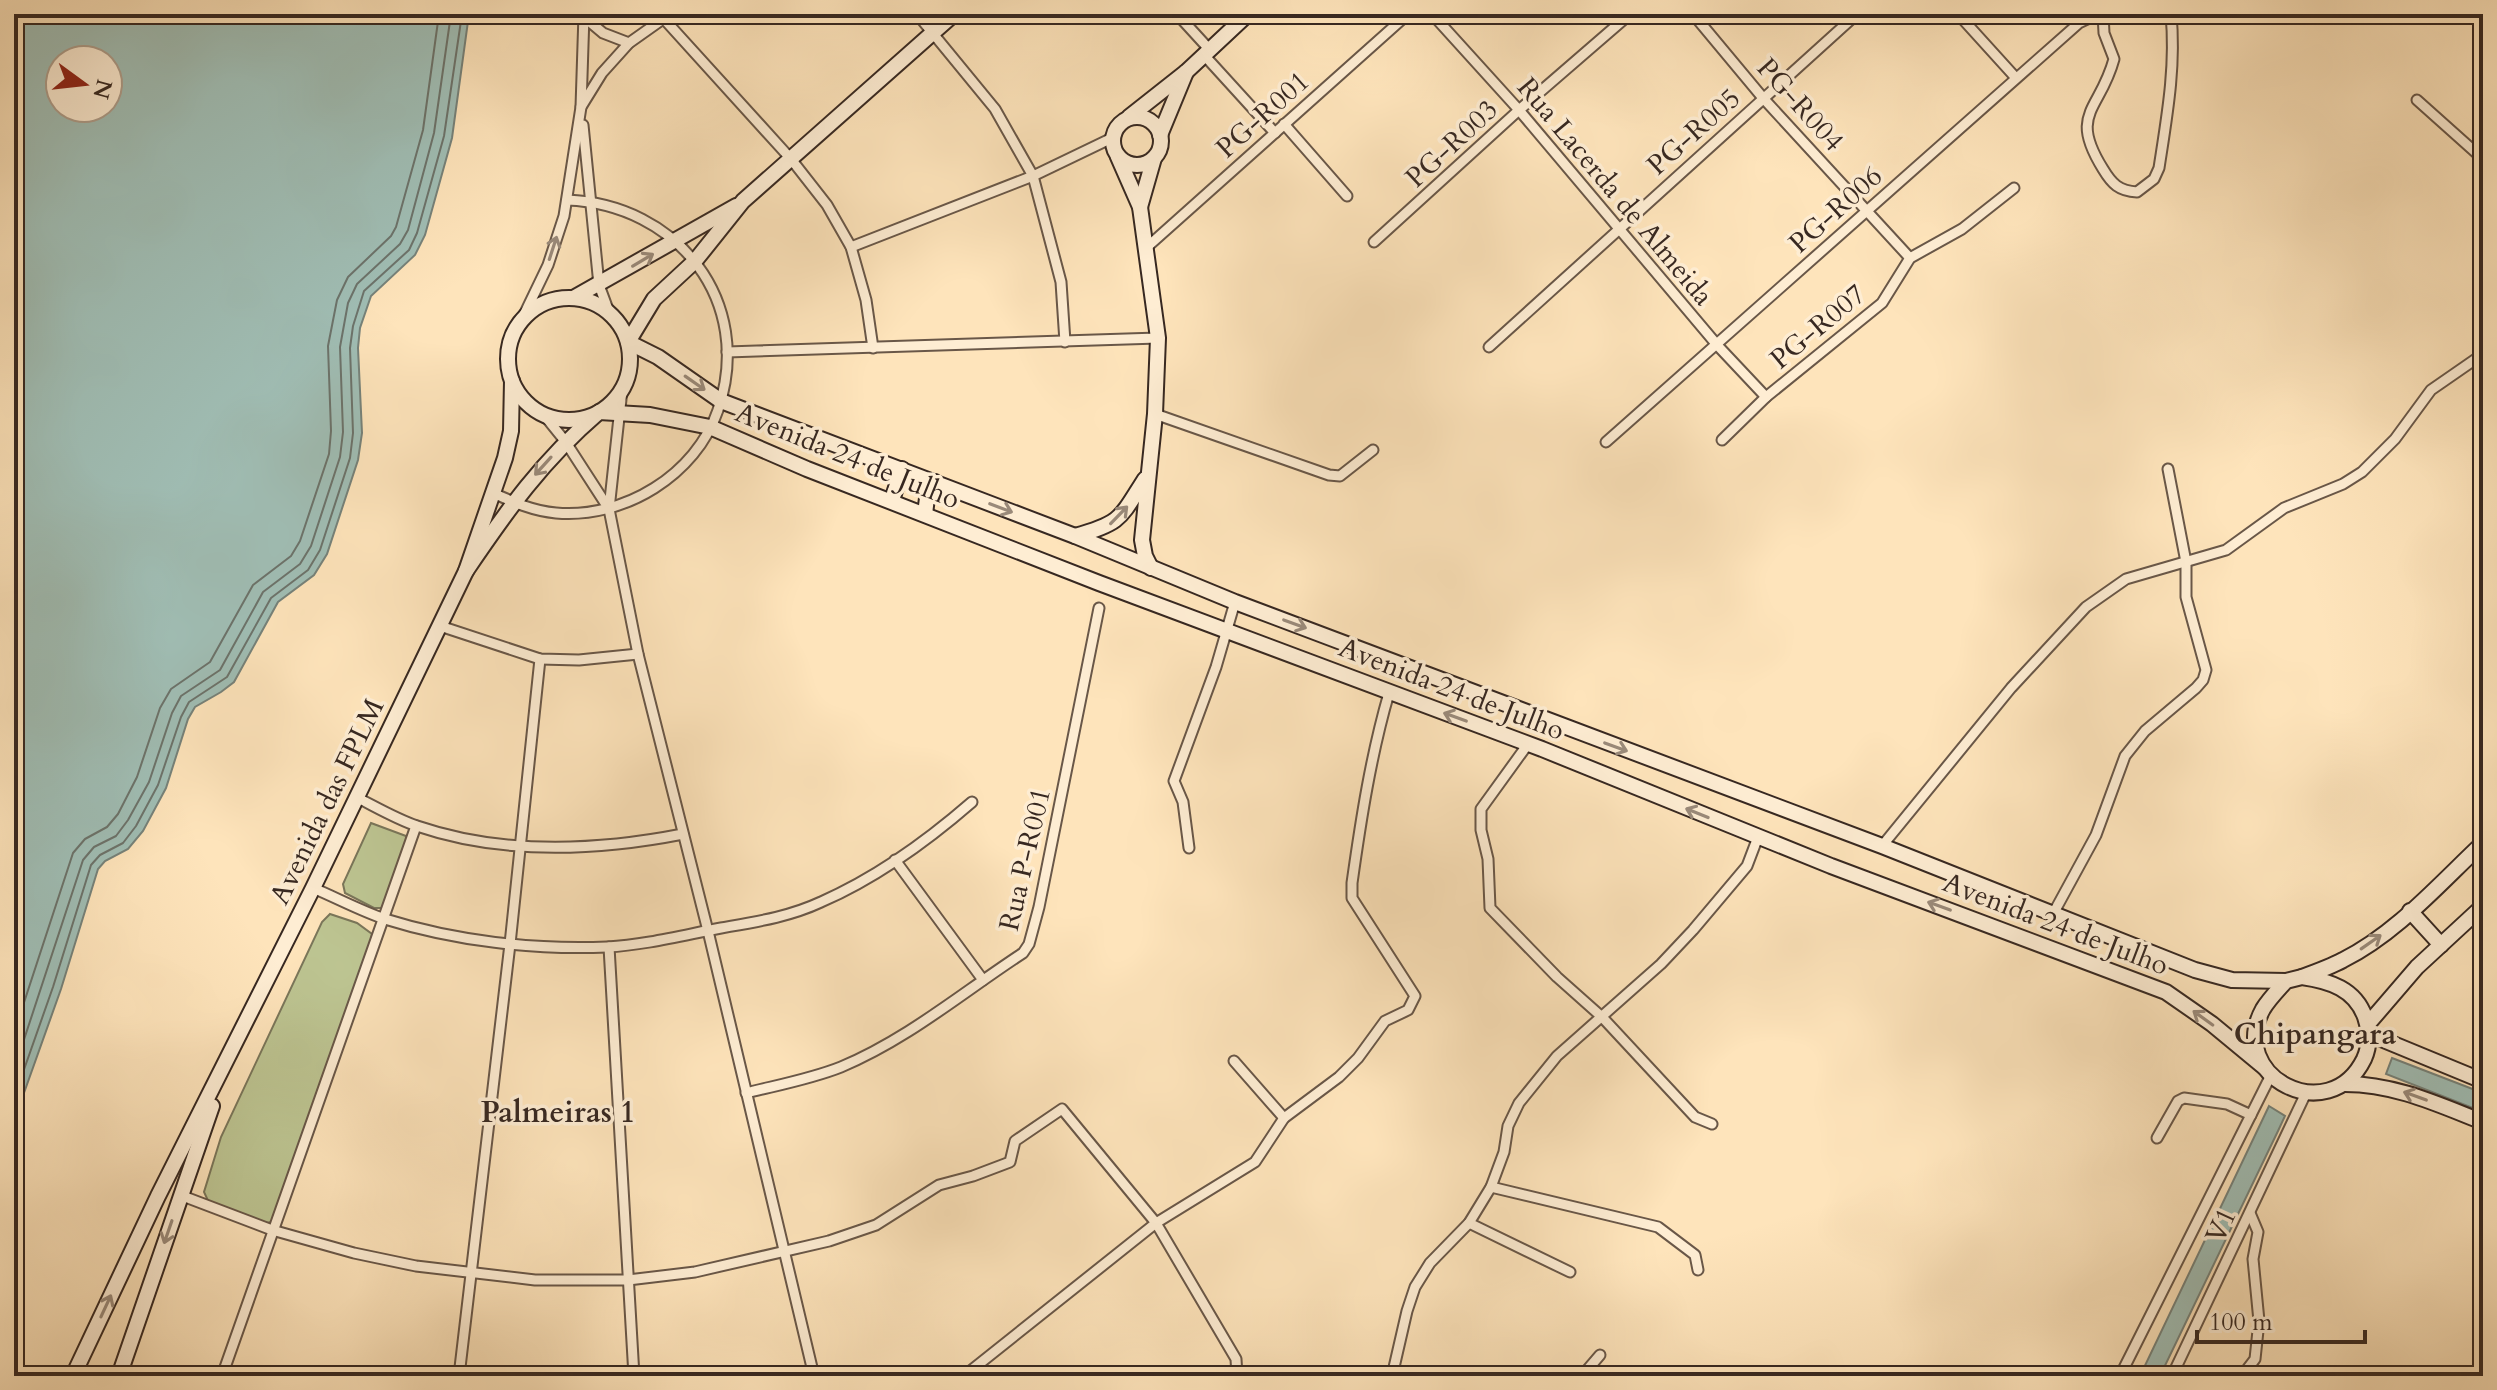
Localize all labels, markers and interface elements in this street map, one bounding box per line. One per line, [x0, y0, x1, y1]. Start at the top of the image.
north arrow [44, 44, 124, 124]
street label: PG-R004 [1748, 50, 1852, 160]
street label: PG-R001 [1208, 63, 1318, 167]
street label: Rua Lacerda de Almeida [1508, 69, 1722, 314]
text: N [85, 76, 119, 102]
street label: PG-R005 [1639, 80, 1749, 184]
street label: PG-R003 [1397, 91, 1506, 196]
street label: PG-R006 [1781, 158, 1891, 262]
one-way arrow [547, 235, 562, 260]
one-way arrow [631, 251, 654, 267]
street label: PG-R007 [1762, 276, 1873, 378]
one-way arrow [683, 375, 705, 391]
street label: Avenida 24 de Julho [730, 394, 966, 518]
one-way arrow [534, 455, 552, 475]
one-way arrow [988, 501, 1013, 516]
one-way arrow [1109, 505, 1128, 525]
one-way arrow [1282, 617, 1307, 632]
street label: Avenida 24 de Julho [1333, 628, 1570, 749]
street label: Avenida das FPLM [261, 692, 393, 911]
one-way arrow [1443, 709, 1468, 723]
one-way arrow [1603, 741, 1628, 755]
street label: Rua P-R001 [990, 784, 1060, 935]
one-way arrow [1685, 804, 1710, 819]
street label: Avenida 24 de Julho [1937, 863, 2174, 984]
one-way arrow [1928, 898, 1952, 912]
one-way arrow [2360, 934, 2381, 951]
one-way arrow [2193, 1010, 2215, 1026]
district label: Chipangara [2234, 1014, 2396, 1055]
one-way arrow [2403, 1088, 2428, 1102]
district label: Palmeiras 1 [481, 1092, 635, 1133]
street label: V1 [2196, 1202, 2246, 1249]
one-way arrow [160, 1219, 175, 1244]
one-way arrow [99, 1294, 114, 1318]
scale bar [2197, 1294, 2365, 1344]
text: 100 m [2209, 1306, 2273, 1339]

